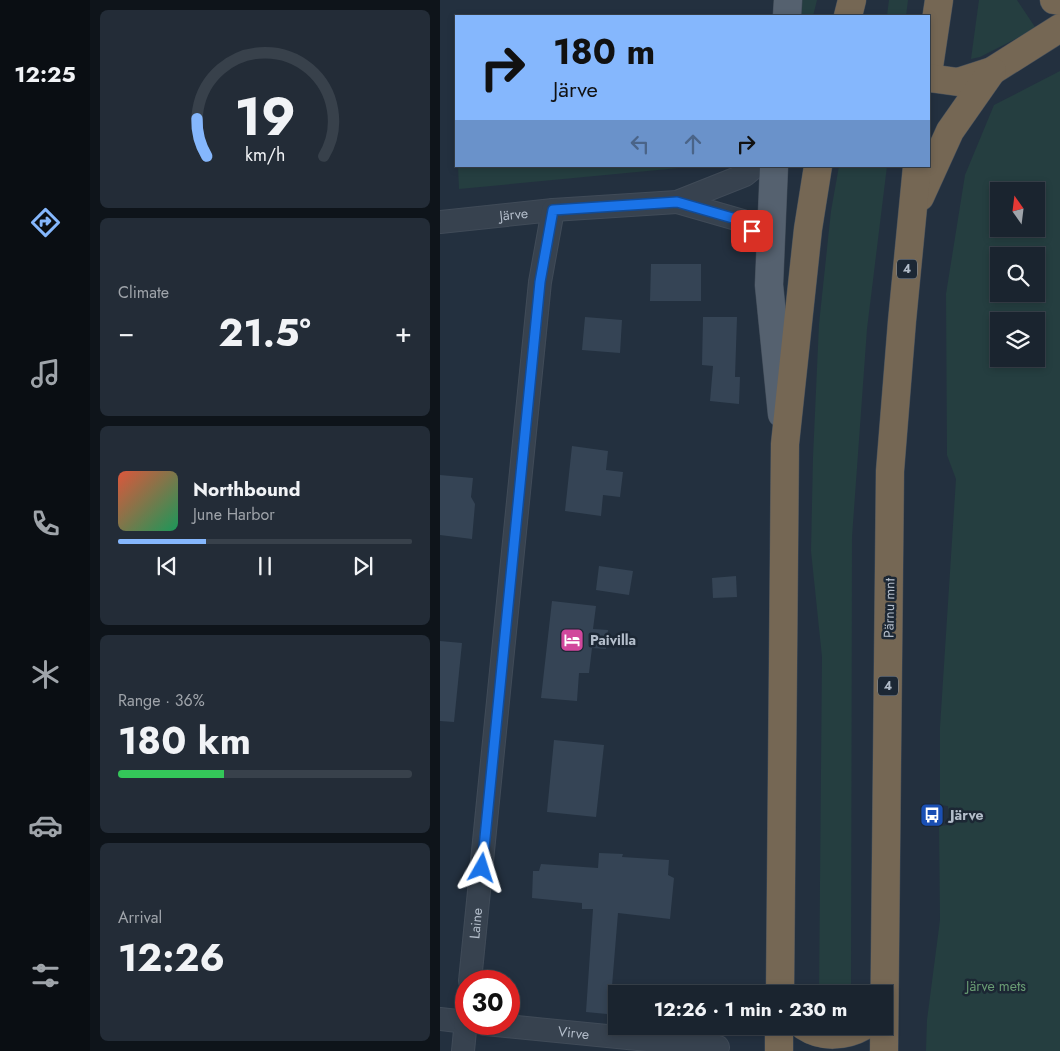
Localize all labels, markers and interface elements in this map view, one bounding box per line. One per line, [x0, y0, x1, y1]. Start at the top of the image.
text: 180 m [553, 27, 655, 77]
icon: right [470, 35, 535, 100]
text: 12:25 [14, 58, 76, 90]
text: Järve [553, 73, 598, 105]
text: 19 [234, 79, 296, 155]
icon: left [626, 130, 654, 158]
icon: ahead [679, 130, 707, 158]
icon: right [732, 130, 760, 158]
text: km/h [245, 142, 285, 168]
north arrow [990, 182, 1045, 238]
map controls [990, 182, 1045, 367]
street label: Järve [496, 203, 529, 226]
icon: directions [28, 205, 63, 240]
pin [731, 210, 773, 252]
icon: arrive [738, 217, 766, 245]
button: search [990, 247, 1045, 302]
road number: 4 [897, 260, 917, 278]
text: Climate [118, 281, 169, 304]
text: 21.5° [218, 305, 311, 360]
text: − [118, 312, 135, 353]
text: + [395, 312, 412, 353]
button: layers [990, 312, 1045, 367]
icon: music [28, 356, 63, 391]
text: Northbound [193, 476, 300, 503]
text: June Harbor [193, 503, 275, 526]
icon: phone [28, 506, 63, 541]
icon: previous [153, 552, 181, 580]
icon: pause [251, 552, 279, 580]
icon: next [349, 552, 377, 580]
street label: Pärnu mnt [878, 577, 900, 638]
hotel icon: Paivilla [559, 627, 585, 653]
place label: Paivilla [590, 630, 636, 650]
icon: climate [28, 657, 63, 692]
road number: 4 [878, 676, 898, 696]
text: Range · 36% [118, 689, 205, 712]
text: 180 km [118, 713, 251, 768]
bus stop icon: Järve [919, 802, 945, 828]
place label: Järve [947, 805, 984, 825]
icon: car [28, 808, 63, 843]
position arrow [455, 841, 507, 893]
text: Arrival [118, 906, 162, 929]
street label: Laine [464, 907, 487, 940]
text: 12:26 [118, 930, 225, 985]
icon: filters [28, 958, 63, 993]
speed limit sign: 30 [455, 970, 520, 1035]
park label: Järve mets [964, 976, 1026, 996]
text: 12:26 · 1 min · 230 m [654, 996, 847, 1023]
street label: Virve [557, 1021, 590, 1044]

